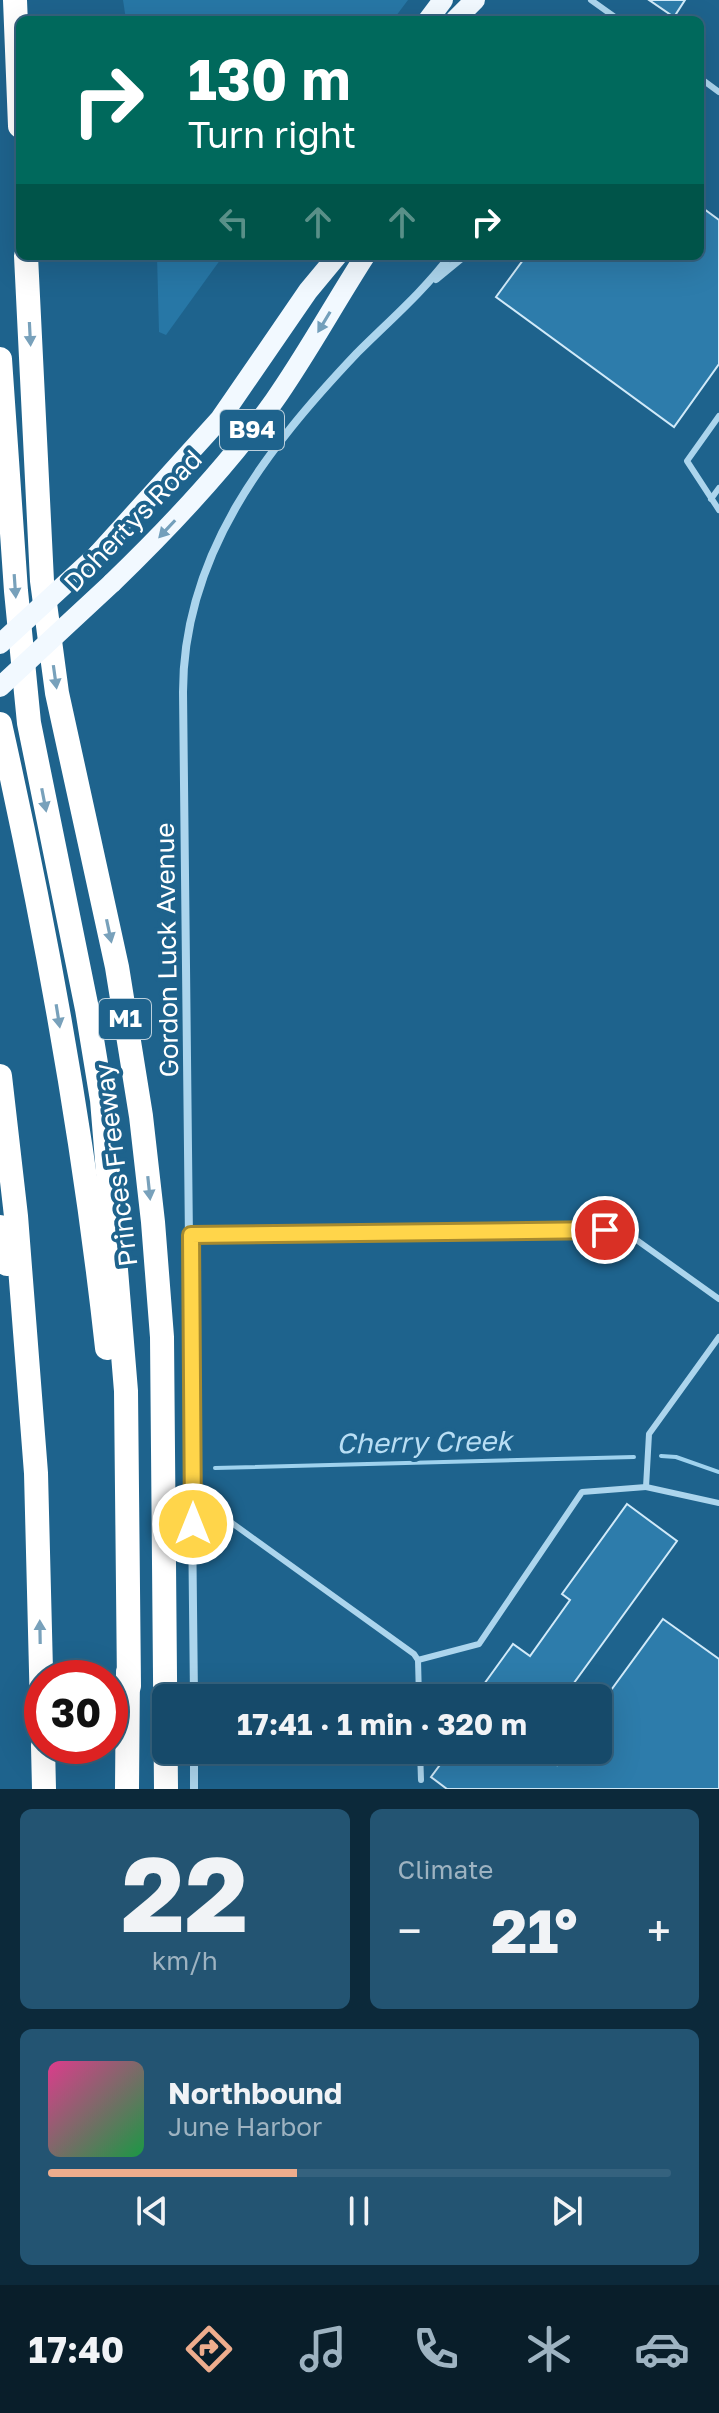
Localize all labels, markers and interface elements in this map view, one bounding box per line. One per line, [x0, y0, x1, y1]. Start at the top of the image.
text: 130 m [188, 45, 350, 112]
icon: right [56, 48, 160, 152]
text: Turn right [188, 113, 356, 156]
icon: left [212, 200, 256, 244]
icon: ahead [296, 200, 340, 244]
icon: ahead [380, 200, 424, 244]
icon: right [464, 200, 508, 244]
one-way arrow [317, 311, 331, 333]
one-way arrow [23, 322, 36, 347]
road number: B94 [220, 410, 284, 450]
street label: Dohertys Road [57, 443, 208, 598]
one-way arrow [158, 519, 176, 538]
one-way arrow [9, 574, 22, 599]
one-way arrow [49, 665, 62, 690]
one-way arrow [38, 787, 51, 812]
street label: Gordon Luck Avenue [149, 822, 184, 1078]
one-way arrow [103, 919, 116, 944]
road number: M1 [99, 999, 151, 1039]
one-way arrow [52, 1004, 65, 1029]
street label: Princes Freeway [88, 1061, 143, 1268]
one-way arrow [143, 1176, 156, 1201]
pin [571, 1196, 639, 1264]
icon: arrive [583, 1208, 627, 1252]
water label: Cherry Creek [336, 1423, 515, 1460]
position arrow [151, 1482, 235, 1566]
one-way arrow [34, 1619, 46, 1644]
speed limit sign: 30 [24, 1660, 128, 1764]
text: 17:41 · 1 min · 320 m [237, 1706, 527, 1742]
text: 22 [121, 1830, 248, 1955]
text: Climate [398, 1854, 493, 1885]
text: 21° [491, 1894, 578, 1966]
text: − [398, 1904, 422, 1957]
text: + [647, 1904, 671, 1957]
text: km/h [152, 1945, 218, 1976]
text: Northbound [168, 2075, 342, 2111]
text: June Harbor [168, 2111, 322, 2142]
icon: previous [130, 2189, 174, 2233]
icon: pause [337, 2189, 381, 2233]
icon: next [545, 2189, 589, 2233]
icon: directions [181, 2321, 237, 2377]
icon: music [295, 2321, 351, 2377]
icon: phone [408, 2321, 464, 2377]
icon: climate [521, 2321, 577, 2377]
icon: car [634, 2321, 690, 2377]
text: 17:40 [29, 2328, 124, 2371]

